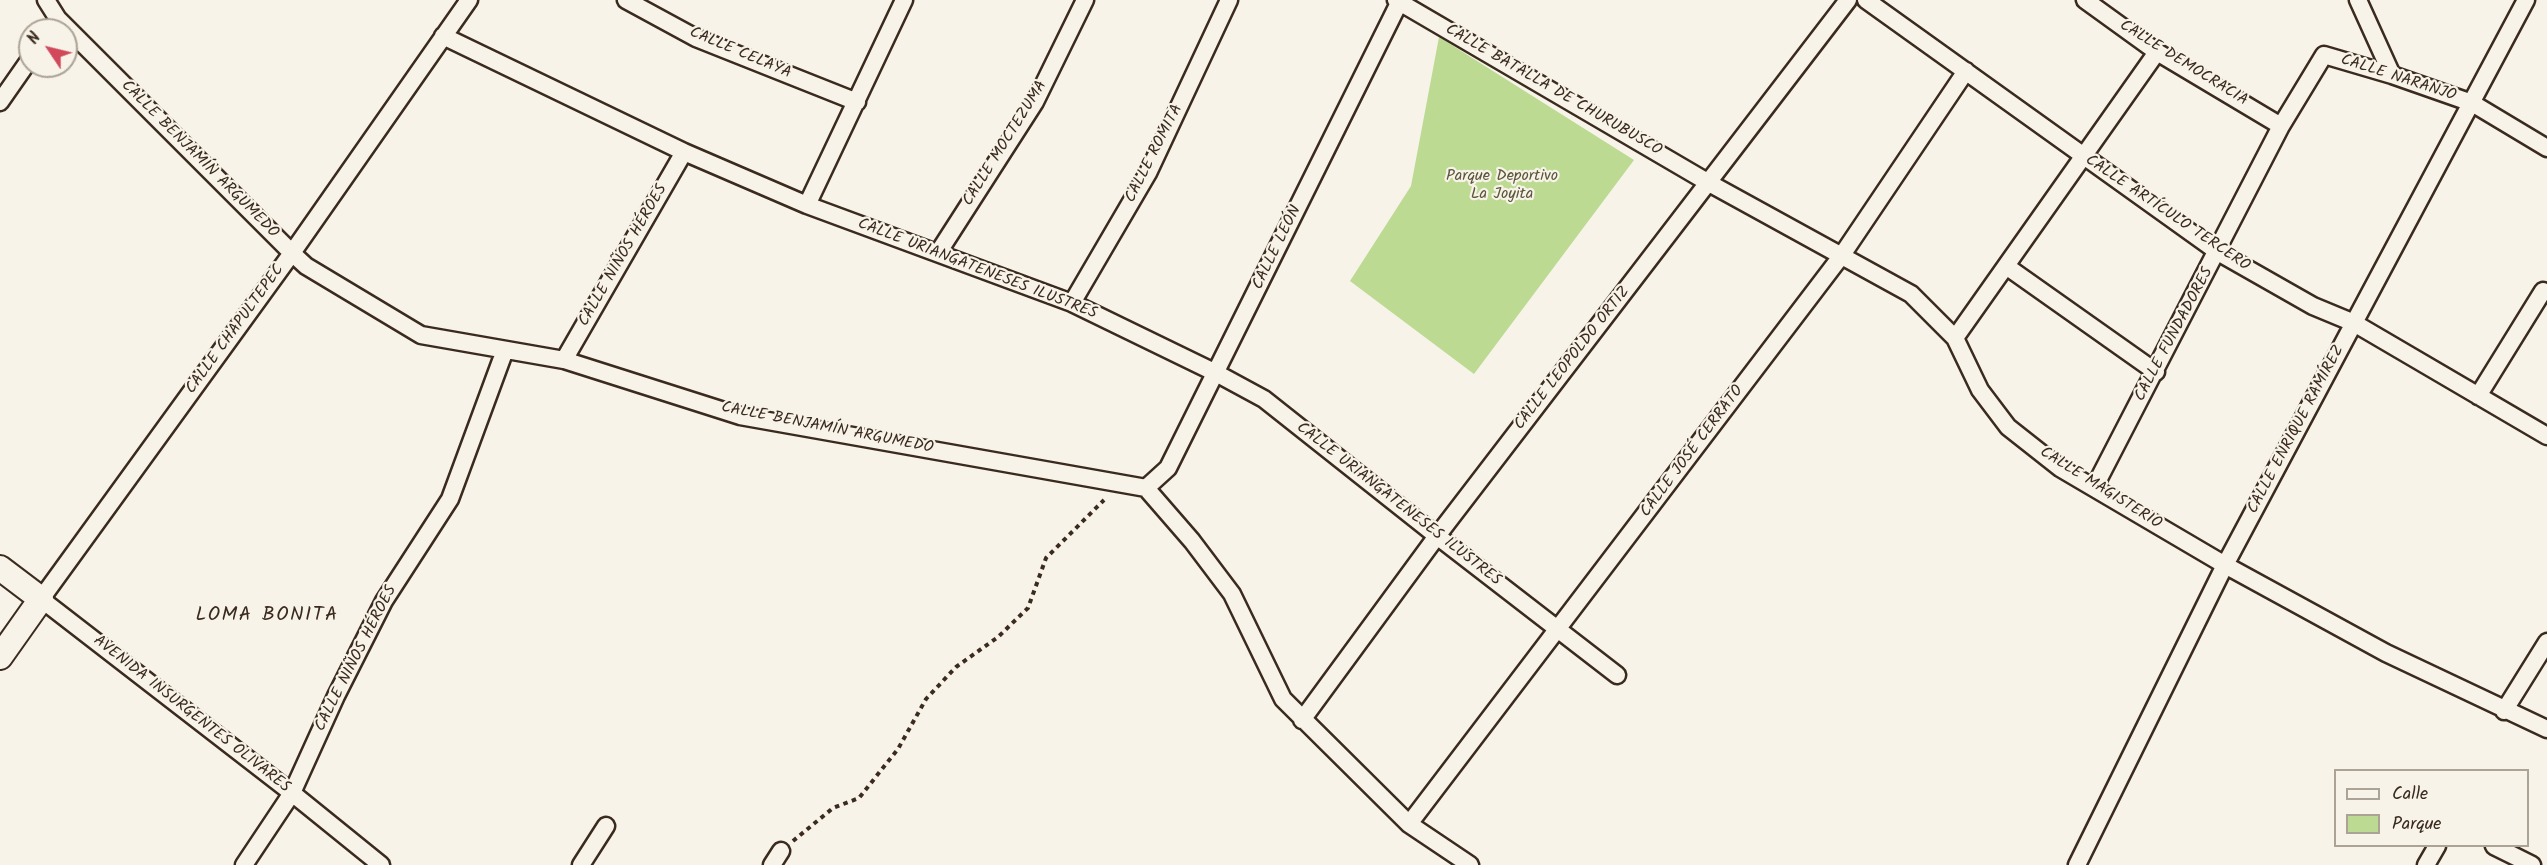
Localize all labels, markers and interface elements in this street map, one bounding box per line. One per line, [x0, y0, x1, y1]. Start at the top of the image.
street label: CALLE DEMOCRACIA [2115, 17, 2251, 111]
north arrow [18, 18, 78, 78]
street label: CALLE BATALLA DE CHURUBUSCO [1441, 21, 1665, 161]
street label: CALLE CELAYA [686, 24, 794, 84]
text: N [21, 27, 48, 50]
street label: CALLE NARANJO [2338, 51, 2458, 107]
street label: CALLE BENJAMÍN ARGUMEDO [116, 77, 282, 243]
street label: CALLE MOCTEZUMA [960, 78, 1052, 210]
street label: CALLE ROMITA [1122, 102, 1188, 206]
street label: CALLE ARTÍCULO TERCERO [2081, 152, 2253, 276]
park label: Parque Deportivo La Joyita [1446, 167, 1558, 205]
street label: CALLE NIÑOS HÉROES [575, 181, 673, 331]
street label: CALLE LEÓN [1249, 203, 1307, 293]
street label: CALLE URIANGATENESES ILUSTRES [855, 215, 1099, 325]
street label: CALLE CHAPULTEPEC [183, 262, 289, 398]
street label: CALLE FUNDADORES [2132, 265, 2218, 405]
street label: CALLE LEOPOLDO ORTIZ [1511, 283, 1635, 435]
street label: CALLE ENRIQUE RAMÍREZ [2244, 343, 2350, 517]
street label: CALLE JOSÉ CERRATO [1637, 382, 1749, 522]
street label: CALLE BENJAMÍN ARGUMEDO [719, 399, 935, 459]
street label: CALLE URIANGATENESES ILUSTRES [1292, 419, 1504, 591]
street label: CALLE MAGISTERIO [2035, 444, 2165, 534]
street label: CALLE NIÑOS HÉROES [312, 583, 402, 735]
district label: LOMA BONITA [195, 605, 339, 629]
street label: AVENIDA INSURGENTES OLIVARES [89, 632, 293, 798]
legend [2334, 769, 2529, 847]
text: Calle [2392, 780, 2428, 809]
text: Parque [2392, 810, 2441, 839]

